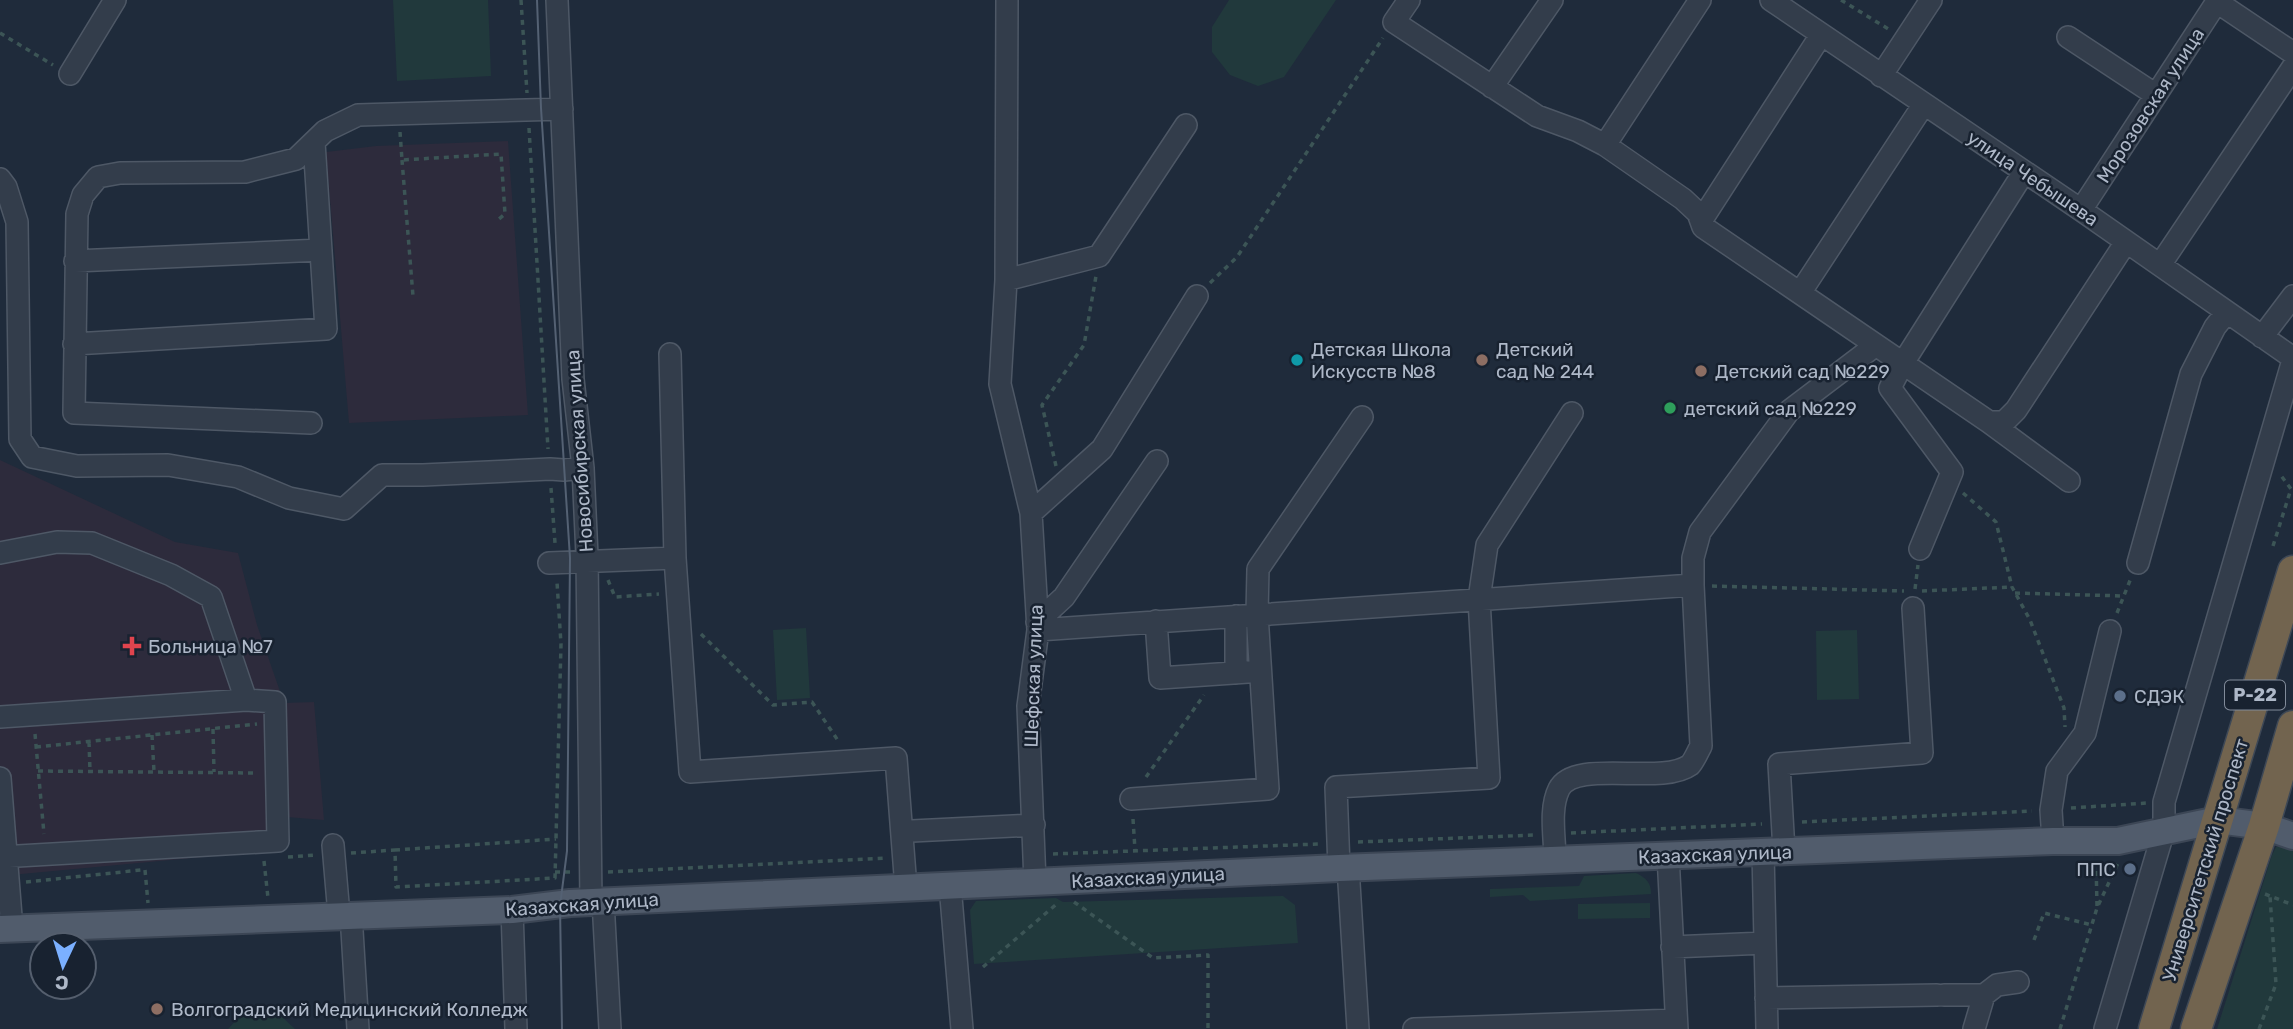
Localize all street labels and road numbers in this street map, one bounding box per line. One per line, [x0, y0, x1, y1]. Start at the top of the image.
street label: Морозовская улица [2092, 23, 2209, 187]
street label: улица Чебышева [1963, 126, 2103, 231]
street label: Новосибирская улица [561, 349, 598, 553]
street label: Шефская улица [1020, 604, 1047, 748]
road number: Р-22 [2225, 680, 2285, 710]
street label: Университетский проспект [2158, 736, 2253, 984]
street label: Казахская улица [1638, 840, 1792, 869]
street label: Казахская улица [1071, 862, 1225, 893]
street label: Казахская улица [504, 888, 660, 921]

